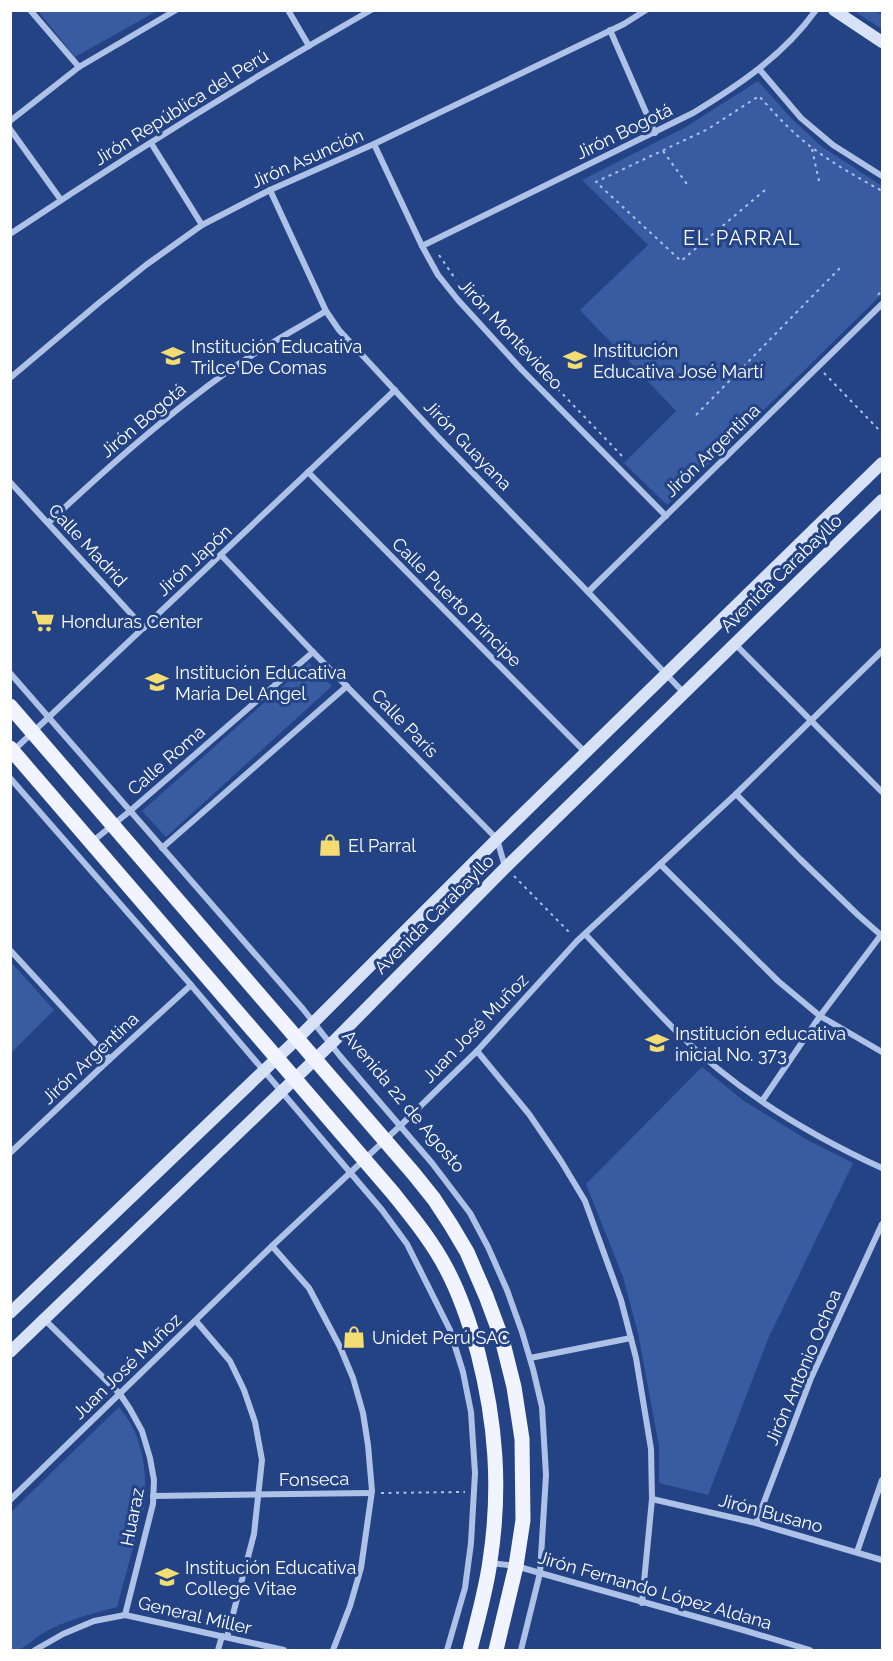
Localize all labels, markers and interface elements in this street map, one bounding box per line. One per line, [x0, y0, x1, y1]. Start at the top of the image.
street label: Jirón República del Perú [90, 45, 272, 169]
street label: Jirón Bogotá [572, 99, 676, 163]
street label: Jirón Asunción [248, 124, 366, 192]
district label: EL PARRAL [683, 226, 801, 250]
street label: Jirón Montevideo [454, 274, 568, 394]
place label: Institución Educativa Trilce De Comas [191, 336, 362, 378]
place label: Institución Educativa José Martí [593, 340, 763, 382]
school or university icon: Institución Educativa Trilce De Comas [160, 343, 186, 369]
school or university icon: Institución Educativa José Martí [562, 347, 588, 373]
street label: Jirón Bogotá [96, 378, 190, 462]
street label: Jirón Guayana [420, 396, 516, 494]
street label: Jirón Argentina [660, 399, 764, 501]
street label: Calle Madrid [44, 499, 132, 591]
street label: Avenida Carabayllo [716, 509, 846, 636]
street label: Jirón Japón [152, 520, 236, 600]
street label: Calle Puerto Principe [388, 533, 526, 671]
supermarket icon: Honduras Center [30, 608, 56, 634]
place label: Honduras Center [61, 611, 203, 632]
place label: Institución Educativa Maria Del Angel [175, 662, 346, 704]
school or university icon: Institución Educativa Maria Del Angel [144, 669, 170, 695]
street label: Calle París [367, 684, 443, 762]
street label: Calle Roma [123, 721, 209, 799]
shop icon: El Parral [317, 832, 343, 858]
place label: El Parral [348, 835, 416, 856]
street label: Avenida Carabayllo [370, 850, 498, 978]
street label: Juan José Muñoz [418, 969, 532, 1087]
street label: Jirón Argentina [37, 1008, 143, 1108]
place label: Institución educativa inicial No. 373 [675, 1023, 846, 1065]
street label: Avenida 22 de Agosto [338, 1025, 470, 1177]
school or university icon: Institución educativa inicial No. 373 [644, 1030, 670, 1056]
street label: Jirón Antonio Ochoa [761, 1286, 845, 1448]
street label: Juan José Muñoz [68, 1309, 186, 1423]
shop icon: Unidet Perú SAC [341, 1324, 367, 1350]
place label: Unidet Perú SAC [372, 1327, 510, 1348]
street label: Fonseca [279, 1468, 349, 1490]
street label: Huaraz [116, 1486, 148, 1548]
street label: Jirón Busano [717, 1489, 826, 1537]
street label: Jirón Fernando López Aldana [536, 1546, 774, 1634]
place label: Institución Educativa College Vitae [185, 1557, 356, 1599]
school or university icon: Institución Educativa College Vitae [154, 1564, 180, 1590]
street label: General Miller [136, 1592, 255, 1638]

